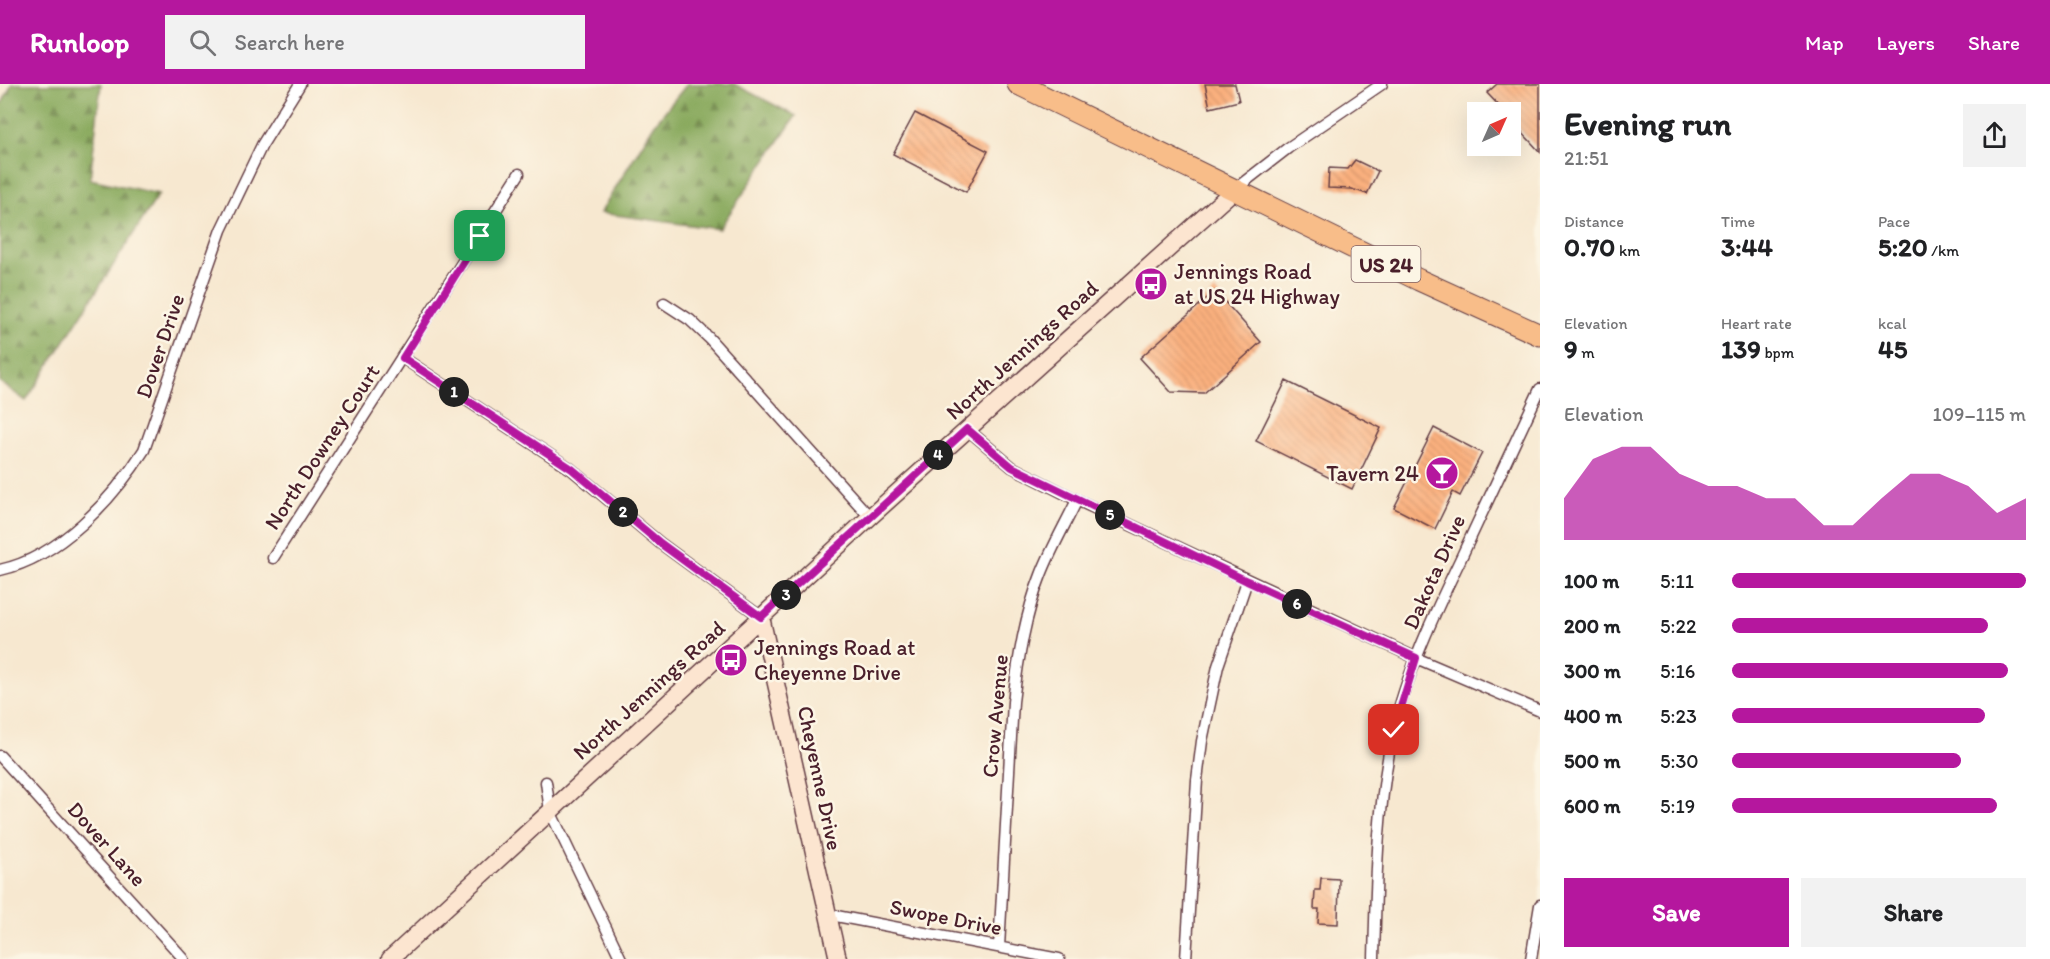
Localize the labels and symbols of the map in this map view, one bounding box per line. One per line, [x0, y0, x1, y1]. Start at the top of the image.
north arrow [1467, 102, 1521, 156]
pin [454, 210, 505, 261]
road number: US 24 [1352, 246, 1420, 282]
place label: Jennings Road at US 24 Highway [1174, 258, 1340, 310]
bus stop icon: Jennings Road at US 24 Highway [1133, 266, 1169, 302]
street label: North Jennings Road [940, 274, 1104, 426]
street label: Dover Drive [130, 290, 190, 402]
street label: North Downey Court [258, 359, 386, 535]
pin: 1 [439, 377, 469, 407]
pin: 4 [923, 440, 953, 470]
bar icon: Tavern 24 [1424, 455, 1460, 491]
place label: Tavern 24 [1326, 460, 1419, 487]
pin: 2 [608, 497, 638, 527]
pin: 5 [1095, 500, 1125, 530]
street label: Dakota Drive [1397, 510, 1471, 634]
pin: 3 [771, 580, 801, 610]
pin: 6 [1282, 589, 1312, 619]
street label: North Jennings Road [567, 614, 731, 766]
place label: Jennings Road at Cheyenne Drive [754, 634, 916, 686]
bus stop icon: Jennings Road at Cheyenne Drive [713, 642, 749, 678]
street label: Crow Avenue [976, 653, 1014, 779]
street label: Cheyenne Drive [792, 703, 848, 853]
pin [1368, 704, 1419, 755]
street label: Dover Lane [62, 796, 152, 892]
street label: Swope Drive [888, 893, 1004, 941]

